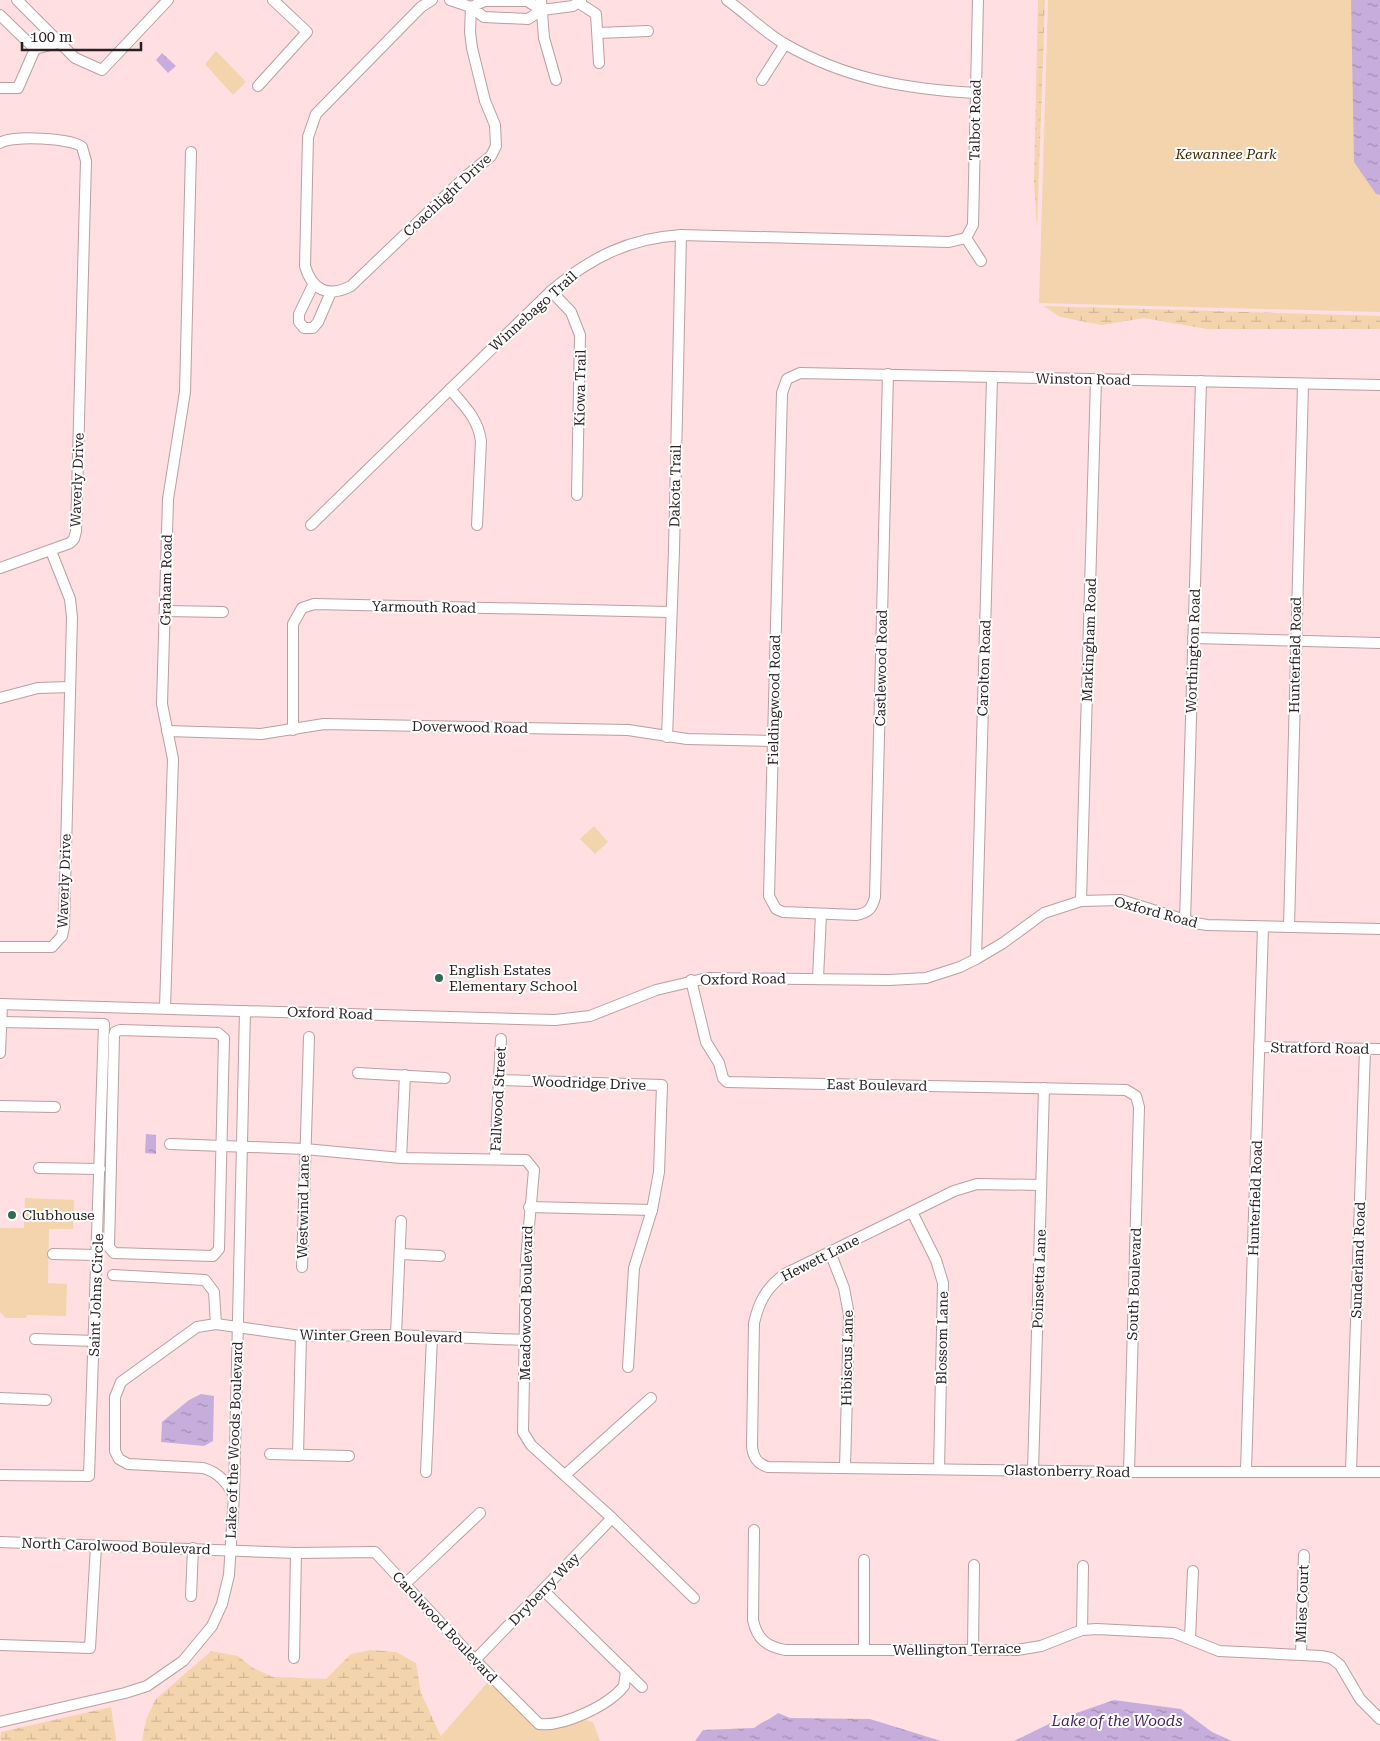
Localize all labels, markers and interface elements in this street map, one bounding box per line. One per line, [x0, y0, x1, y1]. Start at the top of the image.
scale bar [22, 20, 141, 52]
text: 100 m [30, 28, 73, 46]
street label: Talbot Road [966, 79, 984, 161]
park label: Kewannee Park [1174, 146, 1277, 162]
street label: Coachlight Drive [400, 150, 494, 240]
street label: Winnebago Trail [486, 267, 580, 354]
street label: Kiowa Trail [571, 349, 589, 426]
street label: Winston Road [1035, 370, 1131, 388]
street label: Waverly Drive [67, 432, 87, 528]
street label: Dakota Trail [666, 444, 684, 528]
street label: Graham Road [157, 534, 175, 626]
street label: Markingham Road [1079, 578, 1099, 702]
street label: Worthington Road [1183, 588, 1203, 714]
street label: Hunterfield Road [1286, 597, 1304, 713]
street label: Yarmouth Road [372, 598, 476, 616]
street label: Castlewood Road [872, 609, 890, 727]
street label: Carolton Road [974, 619, 994, 717]
street label: Fieldingwood Road [765, 635, 783, 765]
street label: Doverwood Road [412, 718, 528, 736]
street label: Waverly Drive [54, 833, 74, 929]
street label: Oxford Road [1113, 893, 1199, 931]
place label: English Estates Elementary School [449, 962, 578, 994]
street label: Oxford Road [700, 970, 786, 988]
marker: English Estates Elementary School [433, 972, 445, 984]
street label: Oxford Road [287, 1004, 373, 1022]
street label: Stratford Road [1271, 1039, 1370, 1057]
street label: Fallwood Street [487, 1046, 509, 1152]
street label: Woodridge Drive [532, 1073, 647, 1093]
street label: East Boulevard [827, 1076, 927, 1094]
street label: Hunterfield Road [1245, 1140, 1265, 1256]
street label: Westwind Lane [294, 1155, 312, 1259]
street label: Sunderland Road [1348, 1201, 1368, 1319]
place label: Clubhouse [22, 1207, 95, 1223]
marker: Clubhouse [6, 1209, 18, 1221]
street label: Meadowood Boulevard [517, 1225, 535, 1381]
street label: South Boulevard [1124, 1227, 1144, 1341]
street label: Poinsetta Lane [1029, 1229, 1049, 1329]
street label: Hewett Lane [778, 1231, 862, 1284]
street label: Saint Johns Circle [86, 1233, 106, 1357]
street label: Blossom Lane [933, 1291, 951, 1385]
street label: Hibiscus Lane [838, 1309, 856, 1406]
street label: Winter Green Boulevard [299, 1327, 463, 1345]
street label: Lake of the Woods Boulevard [223, 1341, 245, 1539]
street label: Glastonberry Road [1004, 1462, 1130, 1480]
street label: North Carolwood Boulevard [21, 1535, 211, 1557]
street label: Dryberry Way [505, 1549, 583, 1629]
street label: Miles Court [1293, 1564, 1311, 1644]
street label: Carolwood Boulevard [389, 1568, 501, 1686]
street label: Wellington Terrace [893, 1640, 1022, 1658]
water label: Lake of the Woods [1051, 1712, 1182, 1730]

